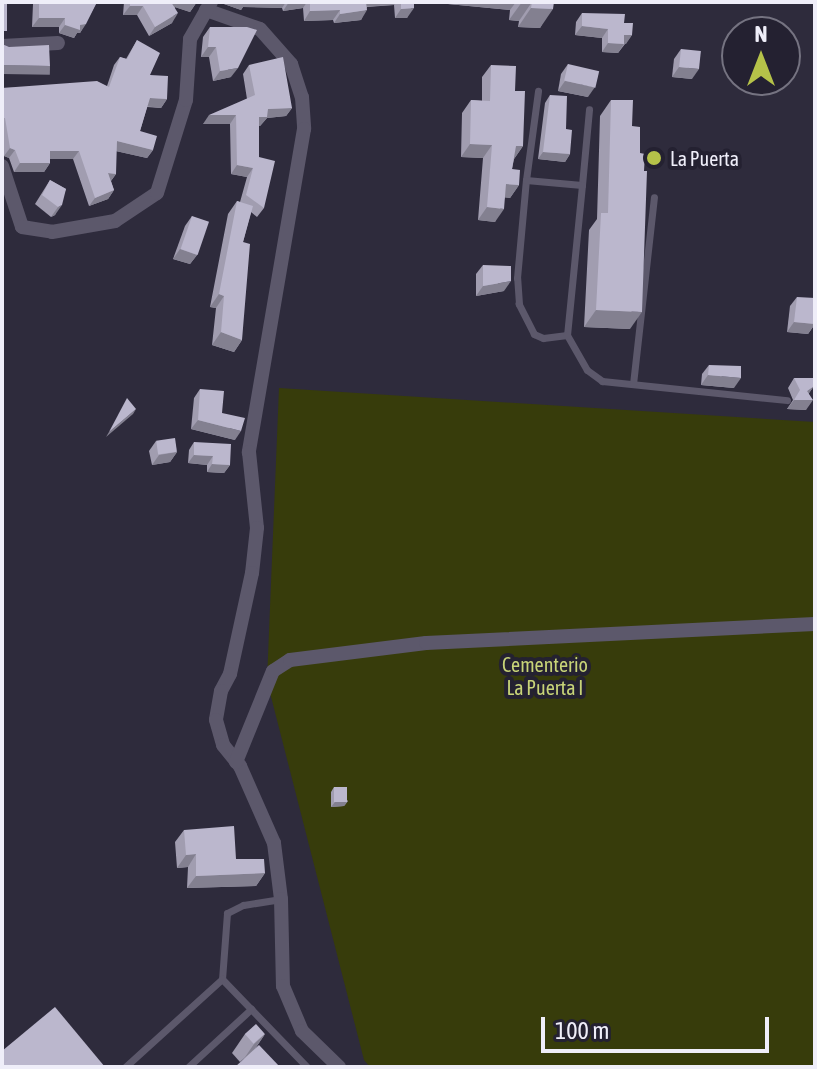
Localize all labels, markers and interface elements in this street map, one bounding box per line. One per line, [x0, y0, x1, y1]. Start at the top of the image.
north arrow [721, 16, 801, 96]
text: N [755, 21, 767, 47]
place label: La Puerta [670, 146, 739, 170]
marker: La Puerta [645, 149, 663, 167]
park label: Cementerio La Puerta I [502, 652, 588, 699]
scale bar [545, 1001, 773, 1051]
text: 100 m [555, 1017, 609, 1044]

